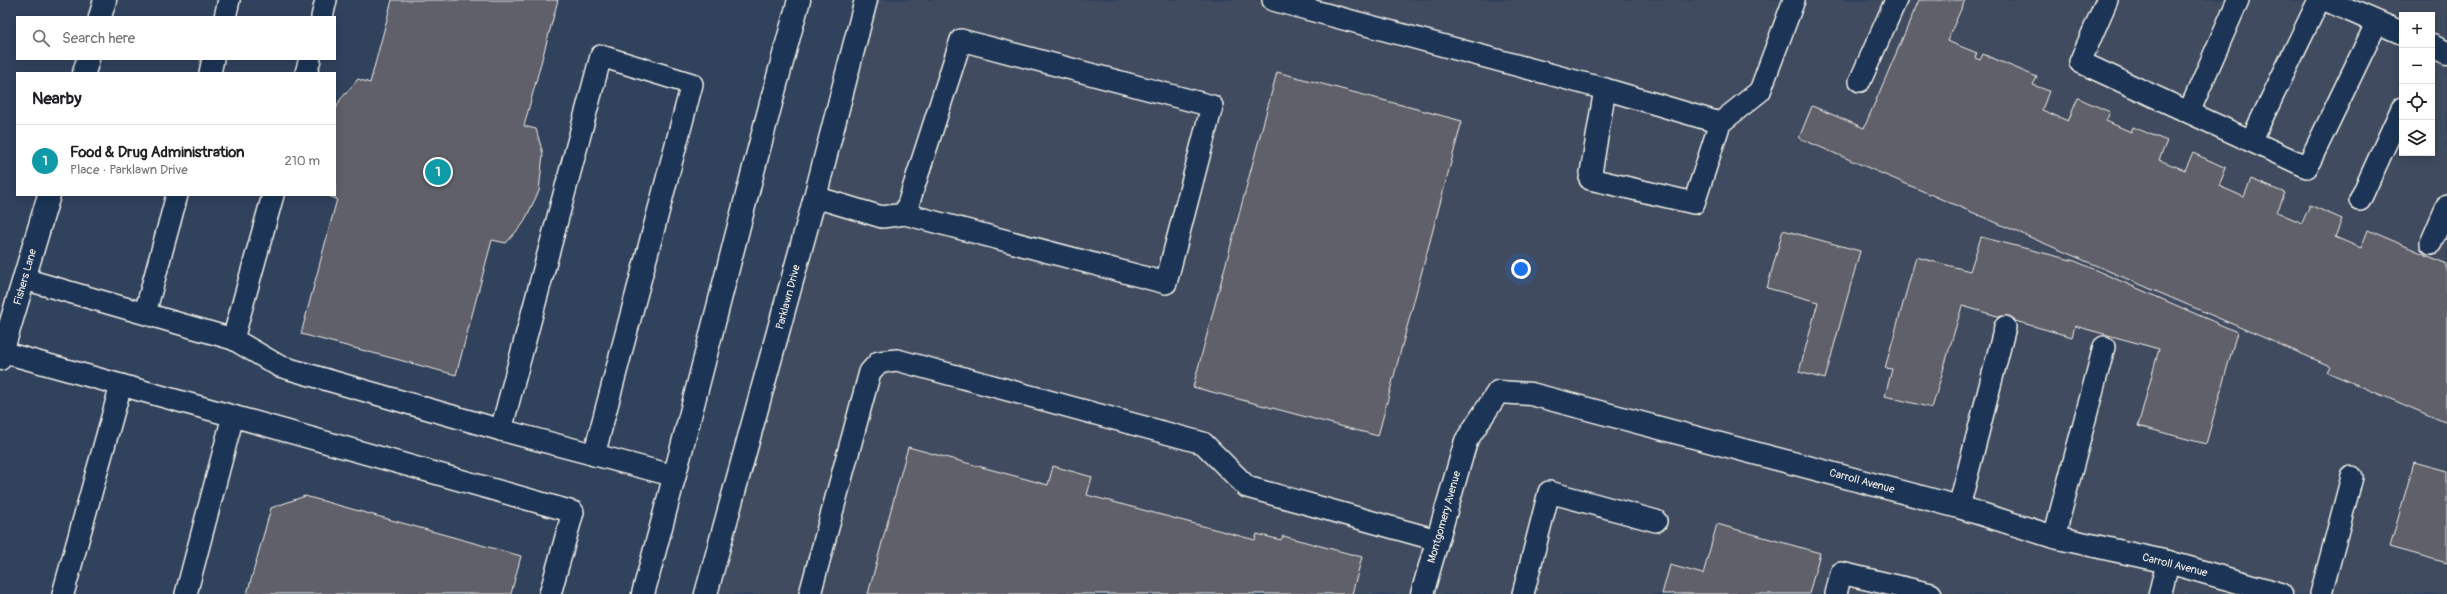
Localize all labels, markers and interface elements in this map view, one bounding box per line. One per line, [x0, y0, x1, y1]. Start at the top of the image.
map controls [2399, 12, 2435, 156]
button: + [2399, 12, 2435, 48]
search box [16, 16, 336, 60]
icon: search [30, 27, 52, 49]
text: Search here [62, 29, 135, 48]
button: − [2399, 48, 2435, 84]
button: locate [2399, 84, 2435, 120]
text: Nearby [32, 88, 81, 109]
button: layers [2399, 120, 2435, 156]
text: Food & Drug Administration [70, 143, 245, 162]
text: 1 [42, 153, 48, 169]
text: 210 m [284, 153, 320, 169]
pin: 1 [425, 157, 451, 187]
text: Place · Parklawn Drive [70, 162, 188, 178]
street label: Fishers Lane [11, 247, 39, 307]
your location [1511, 259, 1531, 279]
street label: Parklawn Drive [773, 263, 803, 331]
street label: Carroll Avenue [1828, 466, 1897, 496]
street label: Montgomery Avenue [1425, 469, 1464, 565]
street label: Carroll Avenue [2141, 551, 2210, 580]

